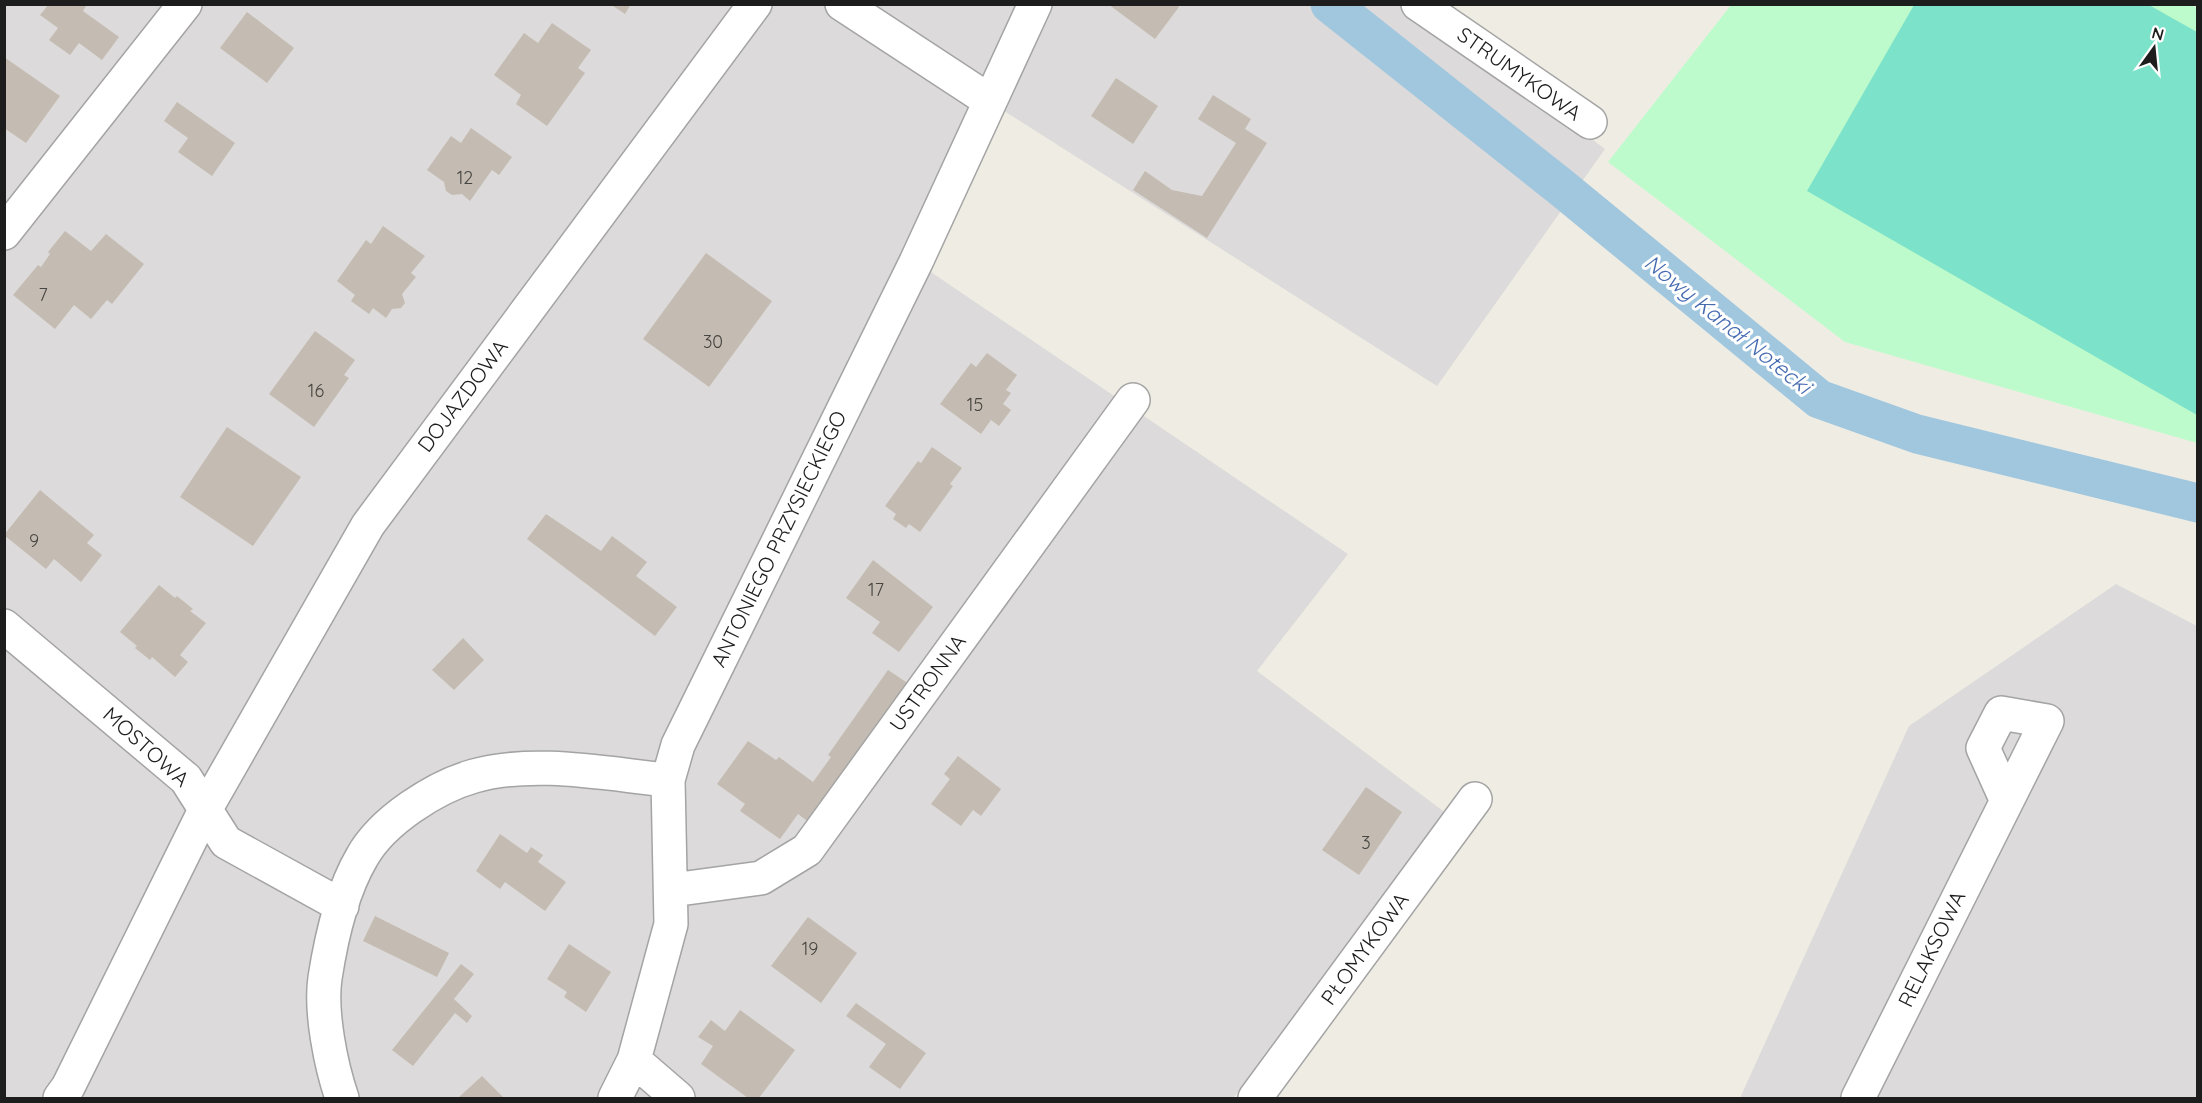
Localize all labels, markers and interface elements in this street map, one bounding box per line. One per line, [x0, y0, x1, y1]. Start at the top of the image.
north arrow [2124, 18, 2184, 78]
street label: STRUMYKOWA [1453, 21, 1587, 126]
text: N [2150, 22, 2166, 45]
house number: 12 [457, 166, 473, 189]
water label: Nowy Kanał Notecki [1639, 248, 1819, 401]
house number: 7 [38, 283, 48, 306]
house number: 30 [703, 330, 723, 353]
street label: DOJAZDOWA [411, 334, 513, 457]
house number: 16 [308, 379, 324, 402]
house number: 15 [967, 393, 983, 416]
street label: ANTONIEGO PRZYSIECKIEGO [705, 406, 852, 671]
house number: 9 [29, 529, 39, 552]
house number: 17 [868, 578, 884, 601]
street label: USTRONNA [883, 629, 971, 736]
street label: MOSTOWA [98, 701, 195, 792]
house number: 3 [1361, 831, 1371, 854]
street label: RELAKSOWA [1892, 886, 1970, 1011]
street label: PŁOMYKOWA [1315, 887, 1414, 1010]
house number: 19 [802, 937, 818, 960]

